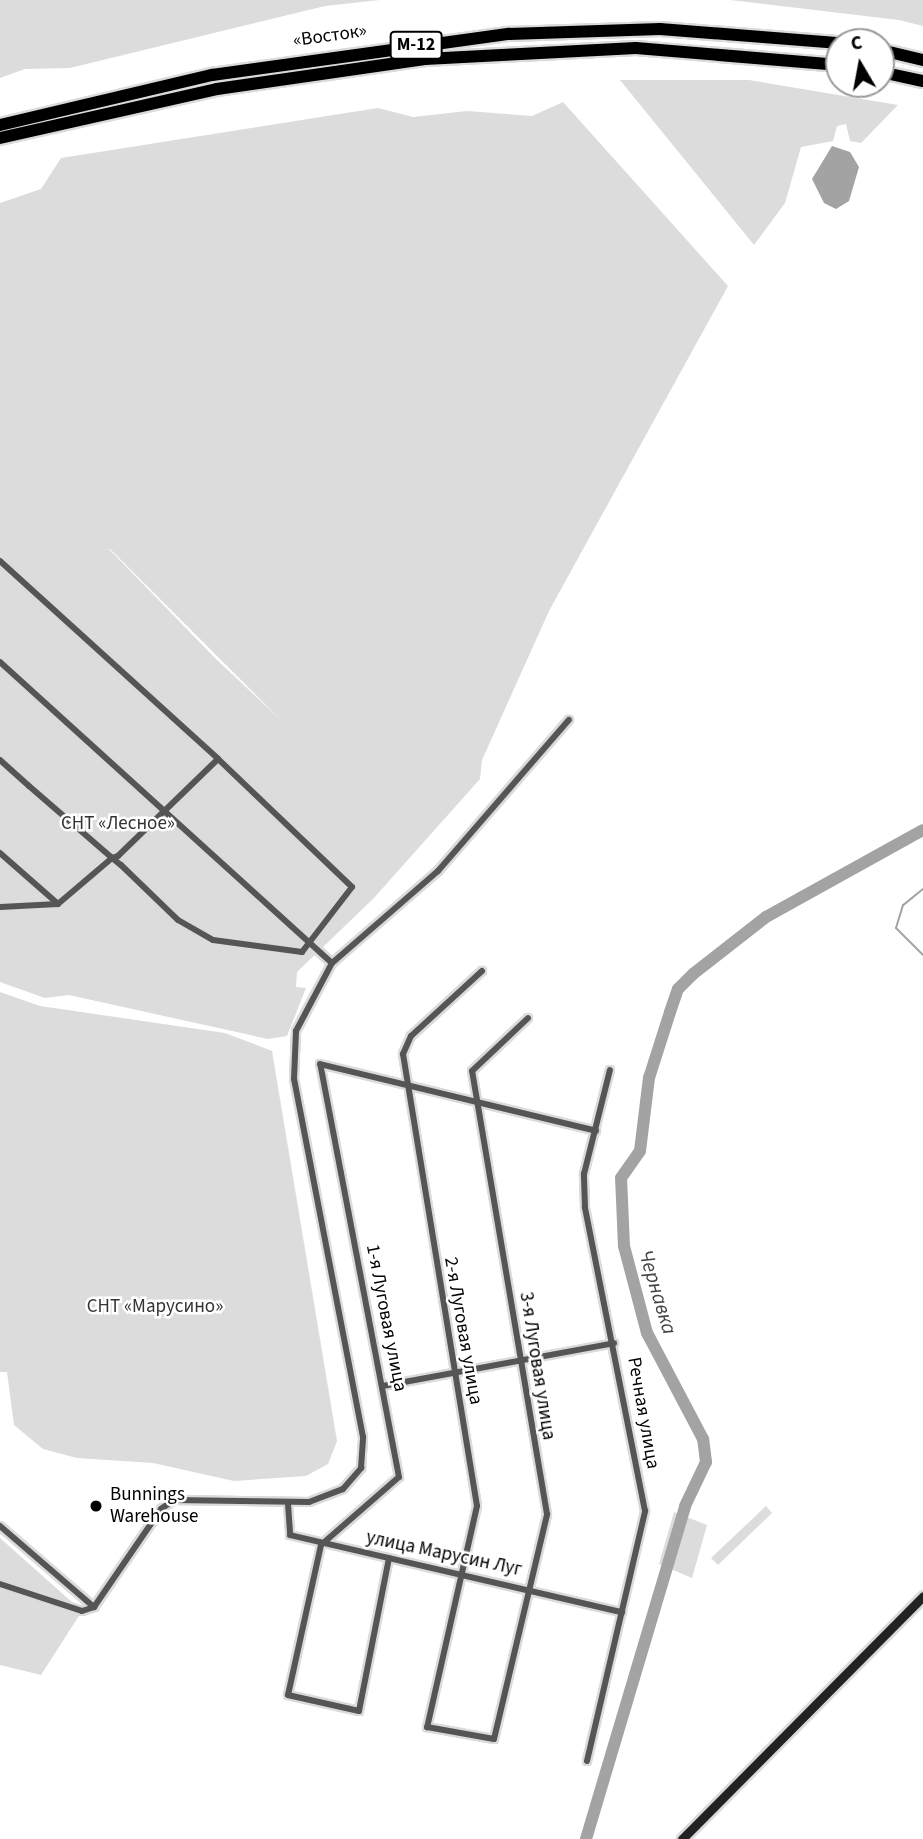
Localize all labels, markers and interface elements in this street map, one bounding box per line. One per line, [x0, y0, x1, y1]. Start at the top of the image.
street label: «Восток» [292, 20, 368, 52]
north arrow [825, 28, 895, 98]
text: С [849, 30, 864, 58]
road number: М-12 [388, 31, 444, 60]
park label: СНТ «Лесное» [61, 813, 175, 835]
street label: 1-я Луговая улица [361, 1242, 411, 1394]
water label: Чернавка [633, 1247, 683, 1337]
street label: 2-я Луговая улица [439, 1255, 487, 1407]
street label: 3-я Луговая улица [514, 1290, 560, 1442]
park label: СНТ «Марусино» [87, 1296, 223, 1318]
street label: Речная улица [622, 1355, 664, 1471]
place label: Bunnings Warehouse [110, 1484, 198, 1528]
marker: Bunnings Warehouse [88, 1498, 104, 1514]
street label: улица Марусин Луг [364, 1526, 524, 1582]

